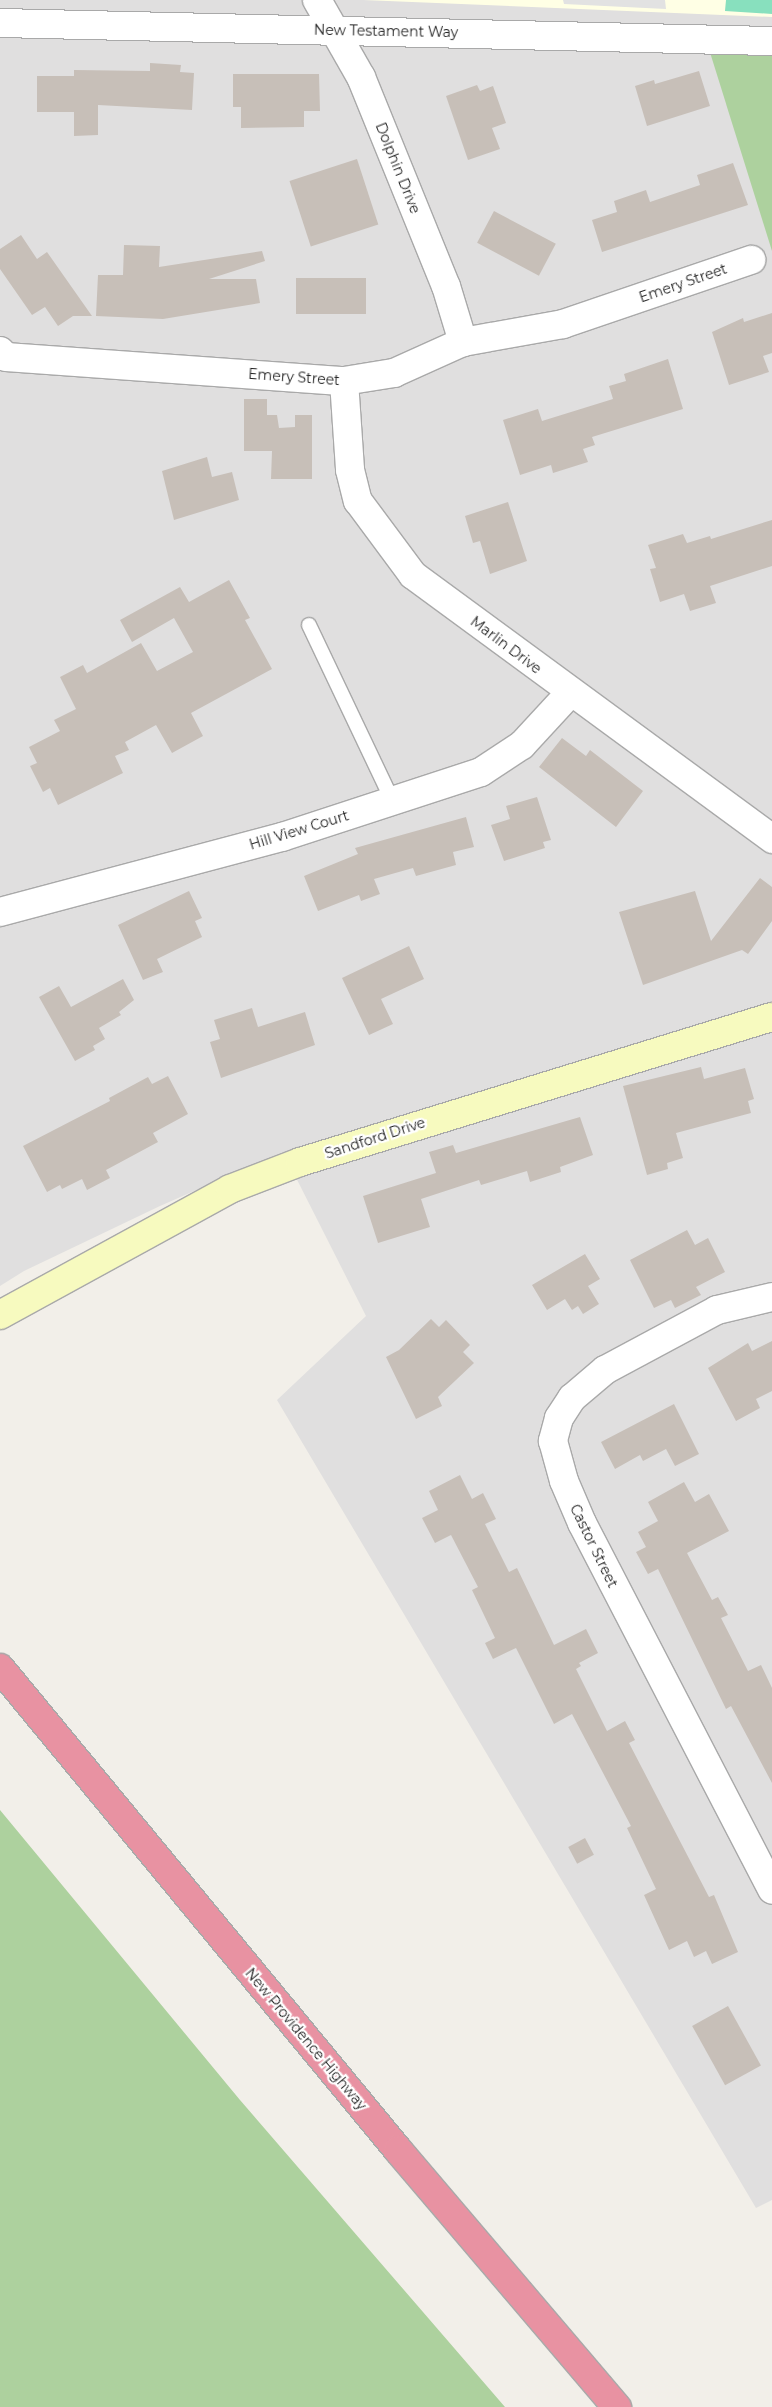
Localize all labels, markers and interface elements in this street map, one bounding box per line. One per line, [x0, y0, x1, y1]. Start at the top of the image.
street label: New Testament Way [314, 21, 458, 41]
street label: Dolphin Drive [372, 120, 424, 216]
street label: Emery Street [637, 260, 729, 306]
street label: Emery Street [248, 365, 340, 389]
street label: Marlin Drive [467, 613, 545, 677]
street label: Hill View Court [247, 807, 351, 853]
street label: Sandford Drive [323, 1114, 427, 1162]
street label: Castor Street [567, 1502, 621, 1590]
street label: New Providence Highway [242, 1965, 370, 2113]

